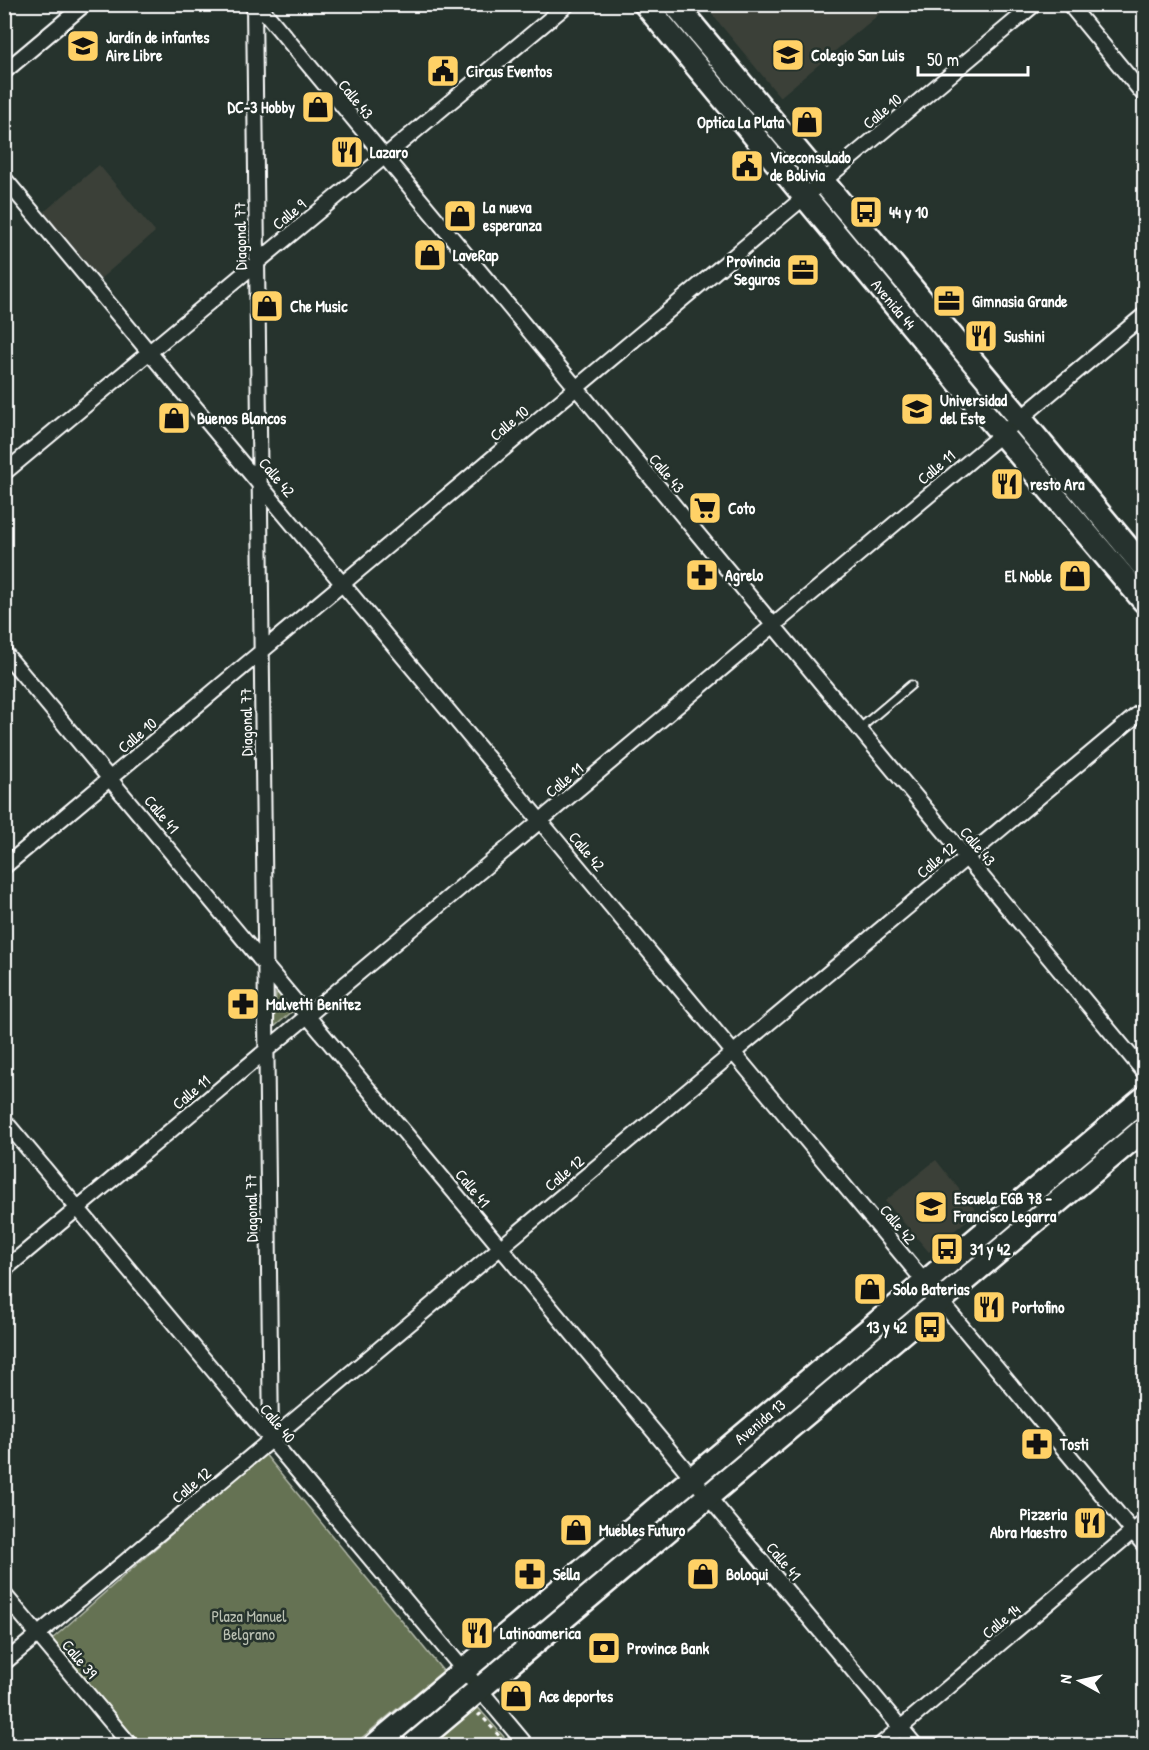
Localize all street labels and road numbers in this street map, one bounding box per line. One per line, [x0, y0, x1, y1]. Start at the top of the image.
street label: Calle 43 [333, 75, 379, 123]
street label: Calle 10 [858, 88, 906, 134]
street label: Calle 9 [267, 193, 311, 235]
street label: Diagonal 77 [228, 202, 252, 270]
street label: Avenida 44 [866, 274, 921, 334]
street label: Calle 10 [485, 400, 533, 446]
street label: Calle 11 [912, 444, 960, 489]
street label: Calle 43 [644, 449, 690, 497]
street label: Calle 42 [254, 453, 300, 502]
street label: Diagonal 77 [234, 688, 258, 756]
street label: Calle 10 [113, 712, 161, 758]
street label: Calle 11 [540, 757, 588, 802]
street label: Calle 41 [139, 790, 185, 838]
street label: Calle 43 [955, 822, 1001, 870]
street label: Calle 42 [564, 827, 610, 876]
street label: Calle 12 [912, 837, 961, 883]
street label: Calle 11 [167, 1069, 215, 1114]
street label: Calle 12 [540, 1150, 589, 1196]
street label: Calle 41 [450, 1164, 496, 1212]
street label: Diagonal 77 [239, 1174, 263, 1242]
street label: Calle 42 [875, 1200, 921, 1249]
street label: Avenida 13 [729, 1394, 790, 1449]
street label: Calle 40 [255, 1399, 301, 1447]
street label: Calle 12 [167, 1462, 216, 1508]
street label: Calle 41 [761, 1537, 807, 1585]
street label: Calle 14 [977, 1598, 1025, 1644]
street label: Calle 39 [57, 1635, 103, 1683]

